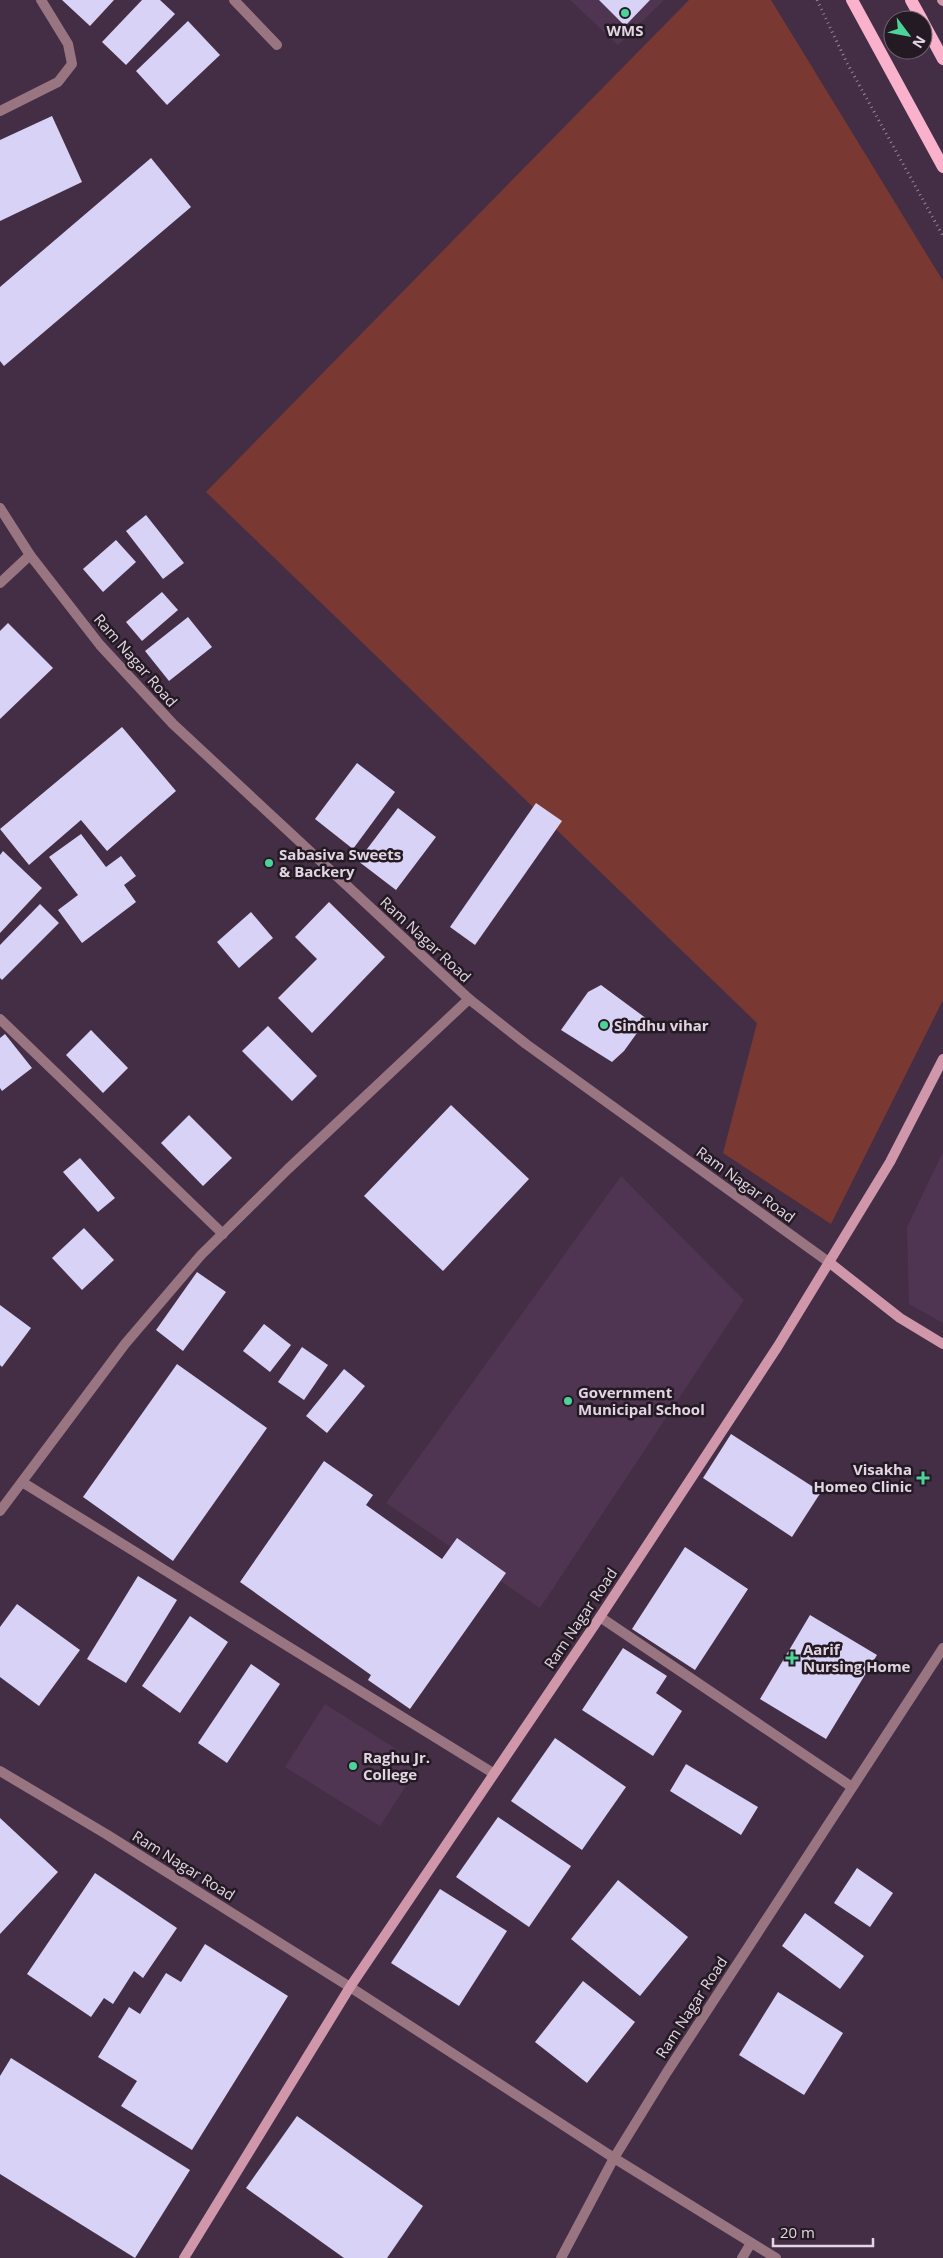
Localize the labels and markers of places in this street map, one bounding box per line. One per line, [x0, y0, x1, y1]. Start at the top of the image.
marker: WMS [619, 7, 631, 19]
place label: WMS [607, 20, 643, 40]
place label: Sabasiva Sweets & Backery [279, 844, 401, 881]
marker: Sabasiva Sweets & Backery [263, 857, 275, 869]
place label: Sindhu vihar [614, 1015, 709, 1035]
marker: Sindhu vihar [598, 1019, 610, 1031]
place label: Government Municipal School [578, 1382, 705, 1419]
marker: Government Municipal School [562, 1395, 574, 1407]
place label: Visakha Homeo Clinic [814, 1459, 912, 1496]
marker: Visakha Homeo Clinic [916, 1471, 930, 1485]
place label: Aarif Nursing Home [803, 1639, 911, 1676]
marker: Aarif Nursing Home [785, 1651, 799, 1665]
place label: Raghu Jr. College [363, 1747, 430, 1784]
marker: Raghu Jr. College [347, 1760, 359, 1772]

